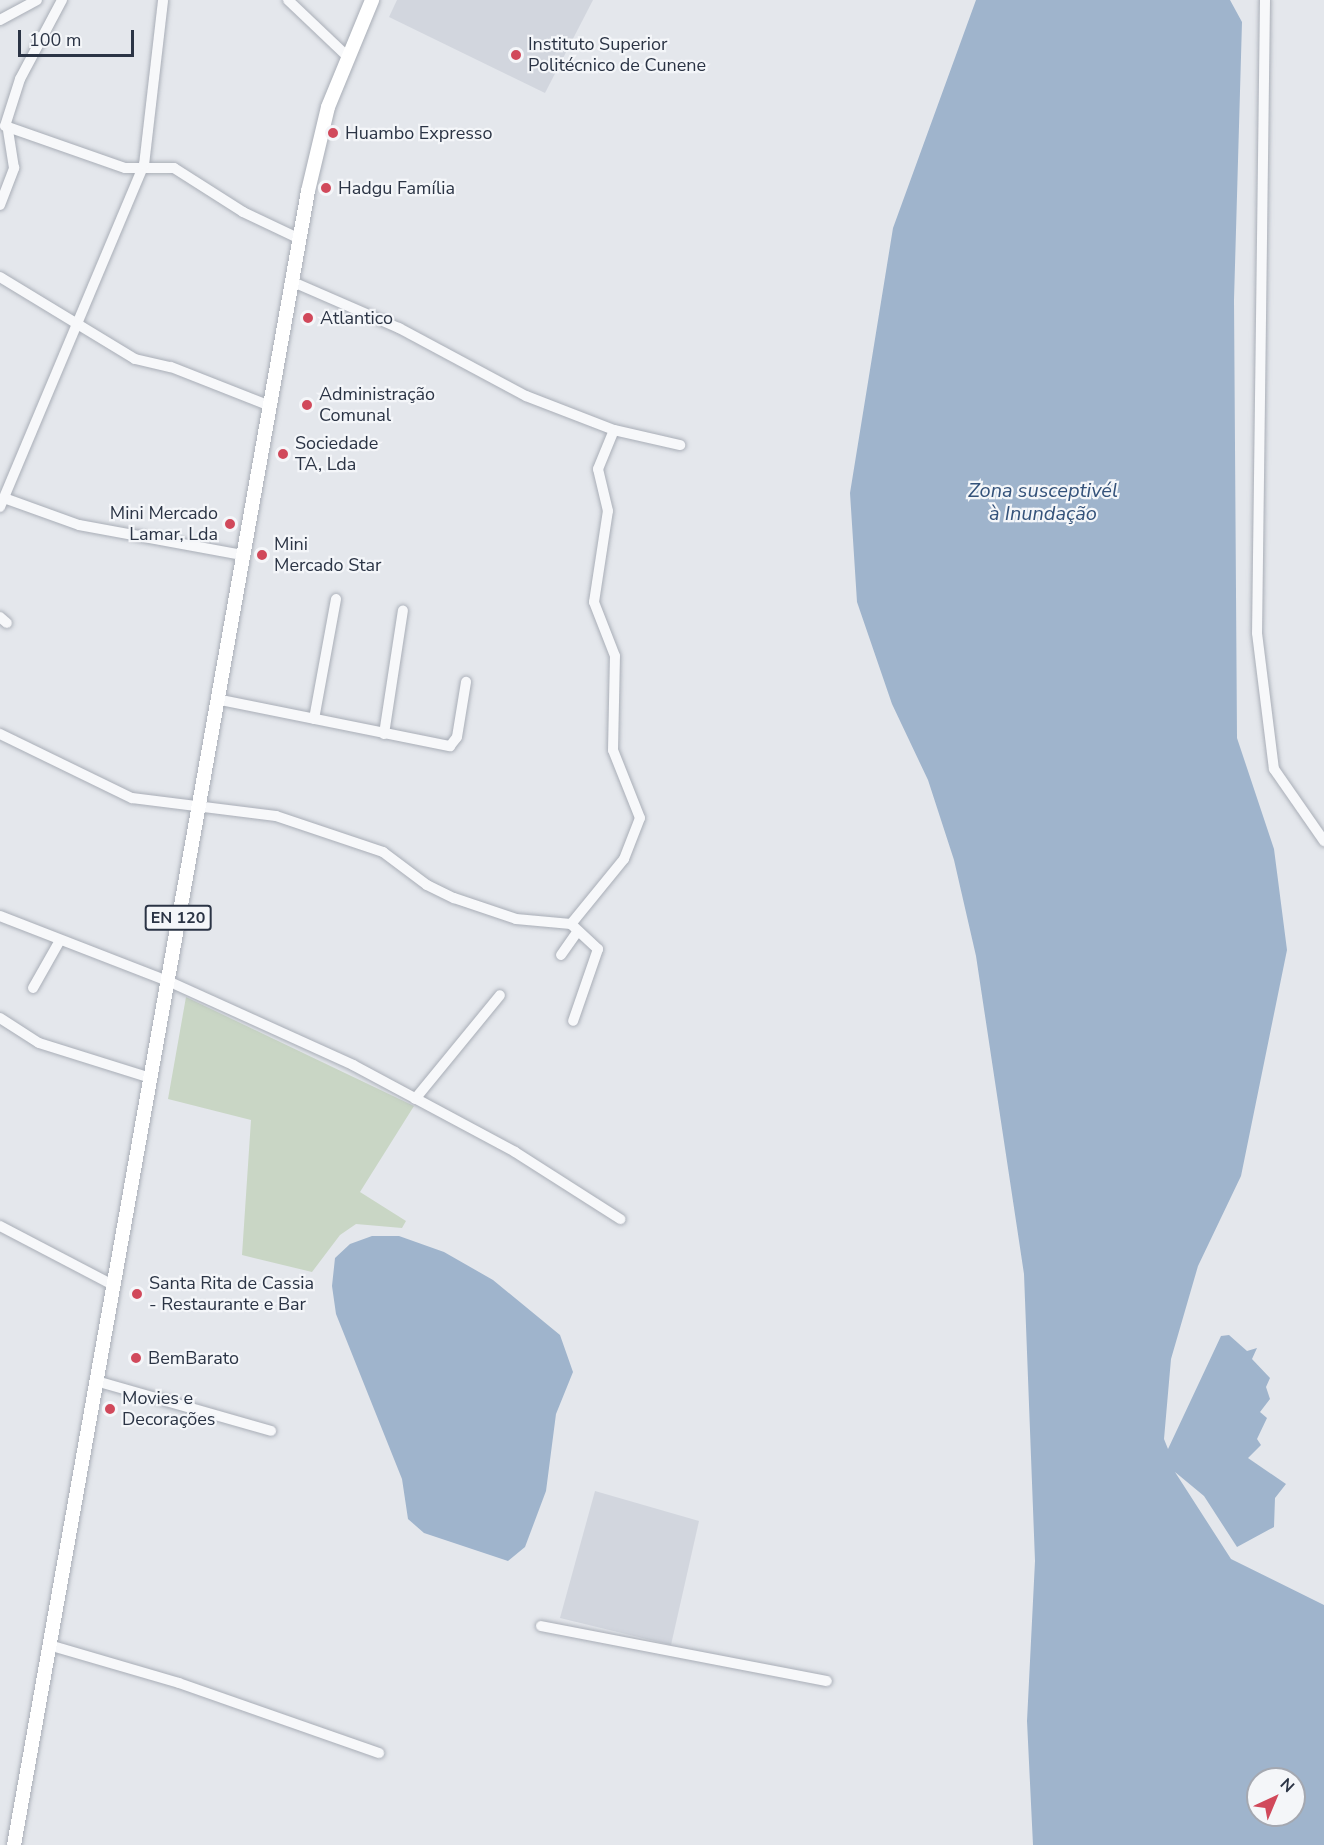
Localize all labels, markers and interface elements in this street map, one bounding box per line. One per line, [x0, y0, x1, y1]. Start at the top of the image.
scale bar [21, 18, 136, 56]
text: 100 m [29, 28, 81, 52]
place label: Instituto Superior Politécnico de Cunene [528, 34, 706, 76]
marker: Instituto Superior Politécnico de Cunene [509, 48, 523, 62]
place label: Huambo Expresso [345, 122, 493, 144]
marker: Huambo Expresso [326, 126, 340, 140]
place label: Hadgu Família [338, 177, 455, 199]
marker: Hadgu Família [319, 181, 333, 195]
place label: Atlantico [320, 307, 393, 329]
marker: Atlantico [301, 311, 315, 325]
place label: Administração Comunal [319, 384, 435, 426]
marker: Administração Comunal [300, 398, 314, 412]
place label: Sociedade TA, Lda [295, 433, 378, 476]
marker: Sociedade TA, Lda [276, 447, 290, 461]
water label: Zona susceptivél à Inundação [968, 478, 1118, 525]
place label: Mini Mercado Lamar, Lda [110, 503, 218, 546]
marker: Mini Mercado Lamar, Lda [223, 517, 237, 531]
place label: Mini Mercado Star [274, 534, 382, 576]
marker: Mini Mercado Star [255, 548, 269, 562]
road number: EN 120 [144, 905, 213, 931]
place label: Santa Rita de Cassia - Restaurante e Bar [149, 1273, 314, 1316]
marker: Santa Rita de Cassia - Restaurante e Bar [130, 1287, 144, 1301]
place label: BemBarato [148, 1347, 239, 1369]
marker: BemBarato [129, 1351, 143, 1365]
place label: Movies e Decorações [122, 1388, 215, 1430]
marker: Movies e Decorações [103, 1402, 117, 1416]
north arrow [1246, 1767, 1306, 1827]
text: N [1275, 1773, 1299, 1798]

